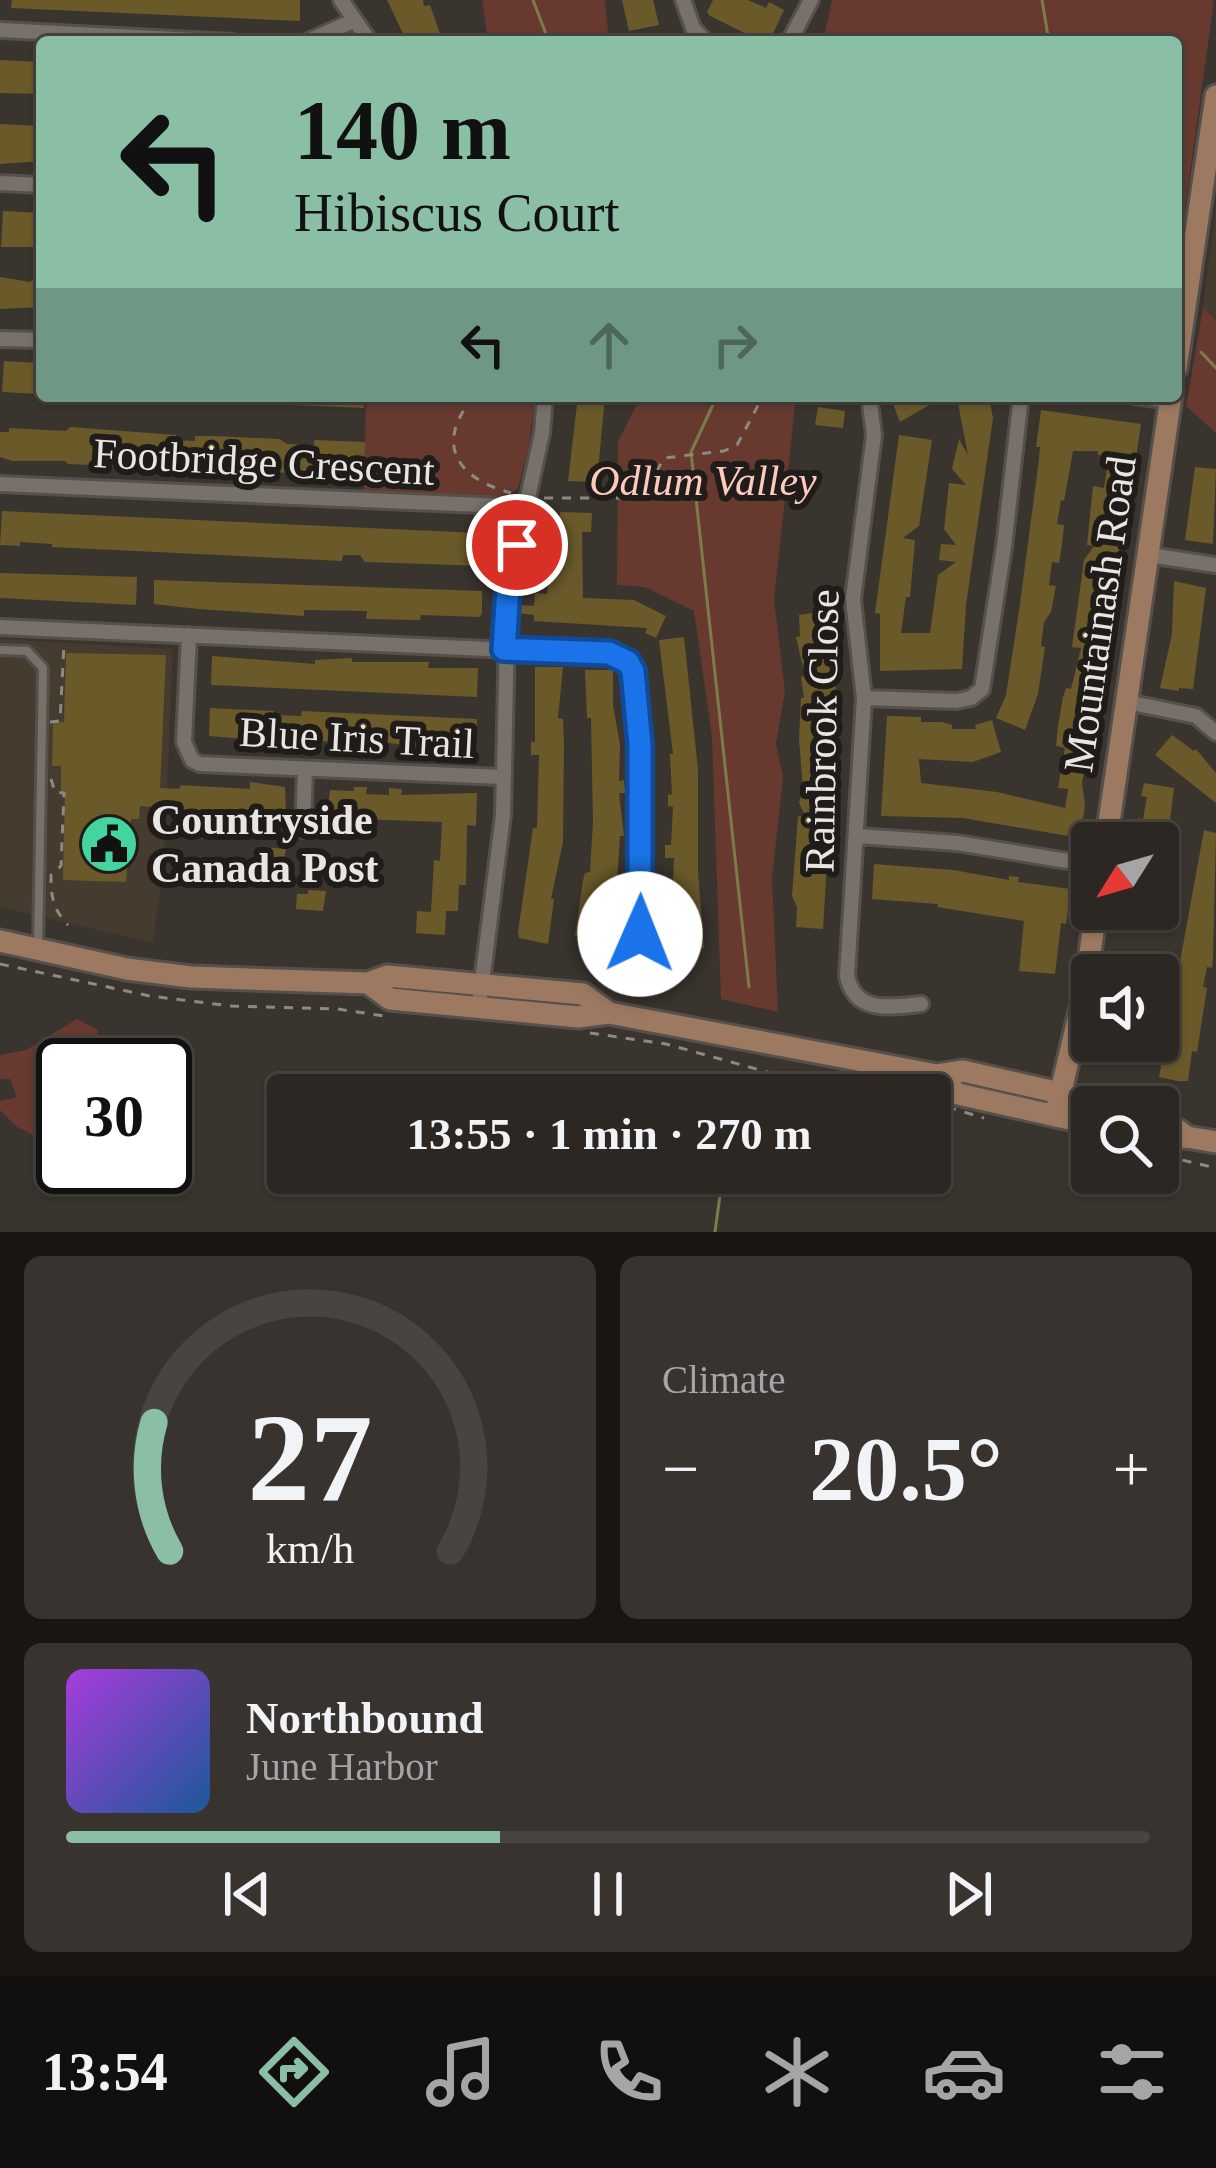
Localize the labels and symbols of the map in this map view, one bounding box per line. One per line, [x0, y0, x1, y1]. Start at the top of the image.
street label: Footbridge Crescent [92, 430, 436, 494]
street label: Mountainash Road [1055, 453, 1145, 775]
park label: Odlum Valley [589, 458, 817, 504]
pin [466, 494, 568, 596]
street label: Rainbrook Close [797, 589, 847, 873]
street label: Blue Iris Trail [238, 709, 476, 767]
place label: Countryside Canada Post [151, 797, 379, 891]
public building icon: Countryside Canada Post [78, 813, 140, 875]
north arrow [1071, 822, 1179, 930]
position arrow [577, 871, 703, 997]
speed limit sign: 30 [36, 1038, 192, 1194]

